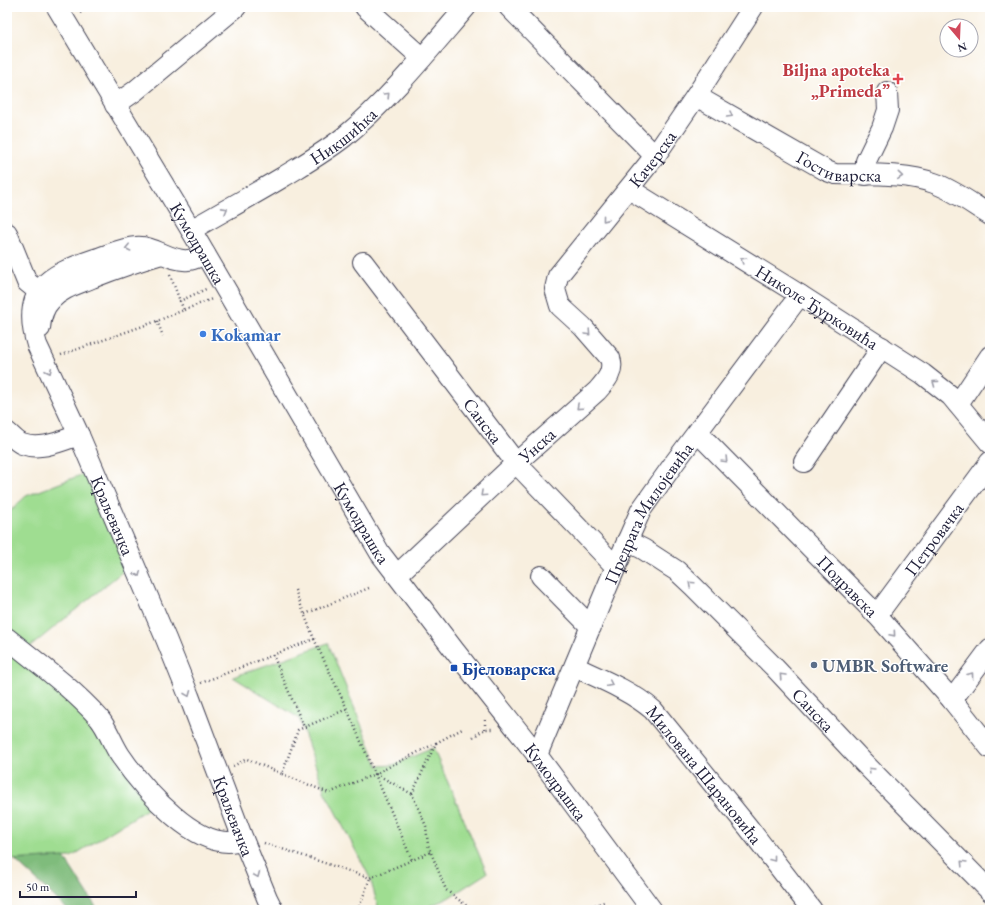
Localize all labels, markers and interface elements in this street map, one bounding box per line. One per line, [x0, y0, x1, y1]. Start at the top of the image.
north arrow [939, 18, 979, 58]
text: N [956, 39, 969, 56]
place label: Biljna apoteka „Primeda” [782, 58, 890, 102]
marker: Biljna apoteka „Primeda” [893, 74, 903, 84]
one-way arrow [382, 92, 390, 100]
street label: Никшићка [305, 102, 382, 169]
one-way arrow [726, 111, 733, 118]
street label: Качерска [623, 125, 681, 192]
street label: Гостиварска [793, 145, 882, 186]
one-way arrow [897, 172, 903, 181]
street label: Кумодрашка [165, 198, 232, 289]
one-way arrow [221, 208, 228, 215]
one-way arrow [602, 215, 609, 222]
one-way arrow [125, 244, 132, 252]
one-way arrow [740, 258, 747, 265]
street label: Николе Ђурковића [752, 259, 884, 355]
place label: Kokamar [211, 323, 281, 346]
one-way arrow [583, 328, 591, 336]
marker: Kokamar [198, 329, 208, 339]
one-way arrow [44, 367, 52, 374]
one-way arrow [933, 381, 940, 388]
street label: Санска [459, 393, 509, 449]
one-way arrow [576, 402, 584, 409]
street label: Унска [513, 422, 561, 468]
street label: Предрага Милојевића [598, 436, 698, 588]
one-way arrow [720, 455, 728, 463]
street label: Краљевачка [86, 472, 141, 559]
street label: Кумодрашка [329, 477, 396, 569]
one-way arrow [480, 489, 488, 497]
street label: Петровачка [899, 497, 969, 580]
street label: Подравска [813, 550, 884, 622]
one-way arrow [133, 571, 141, 578]
one-way arrow [688, 581, 695, 588]
one-way arrow [889, 629, 896, 637]
place label: UMBR Software [822, 654, 949, 677]
place label: Бјеловарска [462, 657, 556, 680]
marker: UMBR Software [809, 660, 819, 670]
marker: Бјеловарска [449, 663, 459, 673]
one-way arrow [966, 672, 973, 679]
one-way arrow [779, 673, 787, 681]
one-way arrow [605, 679, 613, 687]
street label: Санска [788, 683, 840, 737]
one-way arrow [184, 691, 192, 698]
street label: Милована Шарановића [642, 700, 769, 849]
street label: Кумодрашка [520, 738, 593, 825]
one-way arrow [868, 767, 876, 775]
street label: Краљевачка [209, 772, 260, 860]
one-way arrow [768, 854, 775, 861]
one-way arrow [960, 860, 968, 868]
one-way arrow [253, 871, 261, 878]
scale bar [20, 873, 136, 899]
text: 50 m [26, 879, 50, 895]

